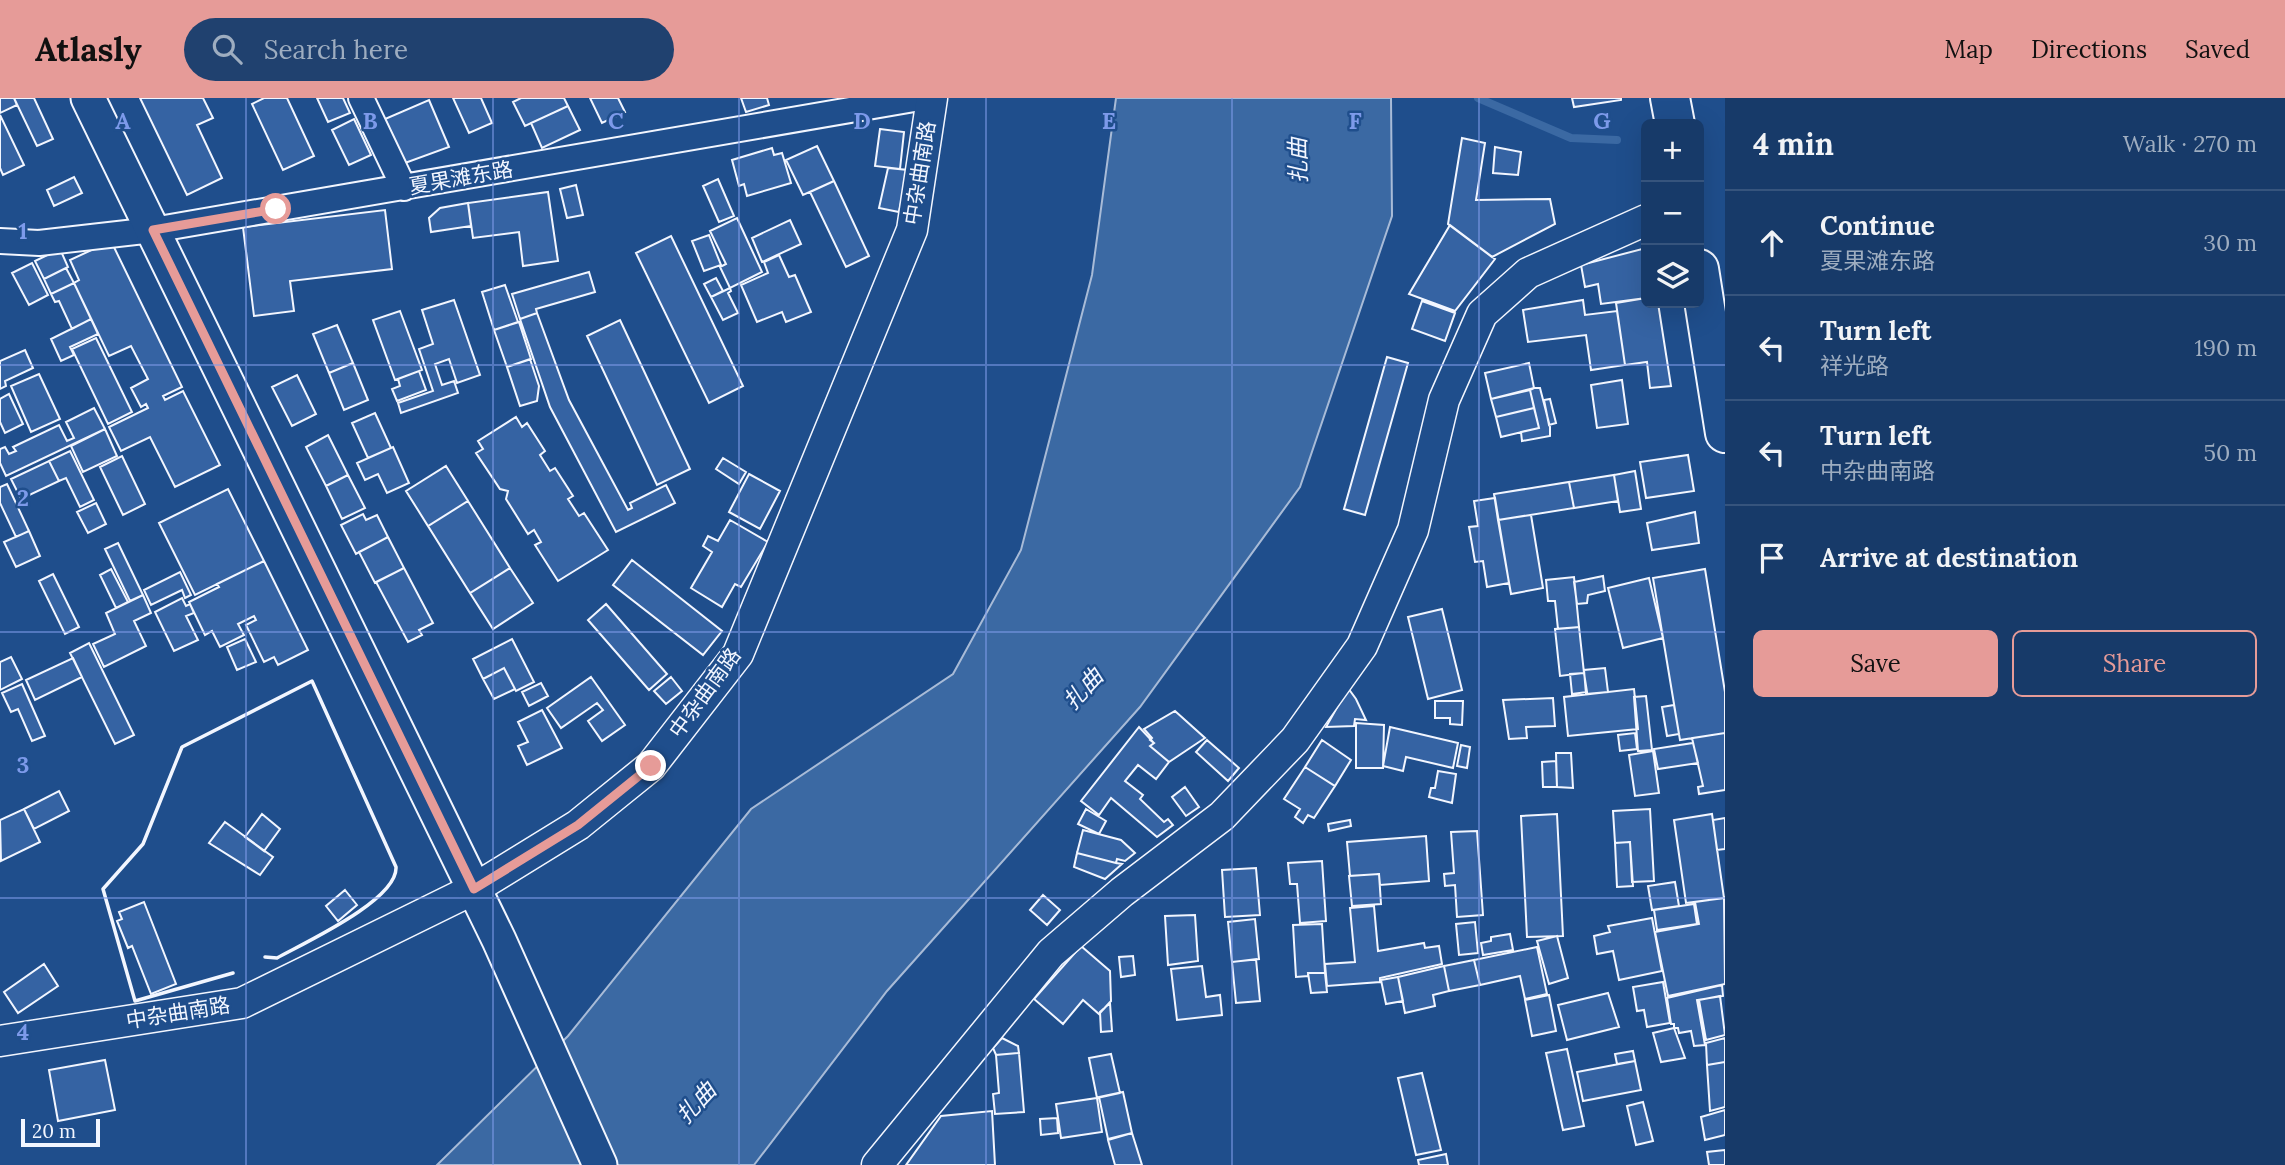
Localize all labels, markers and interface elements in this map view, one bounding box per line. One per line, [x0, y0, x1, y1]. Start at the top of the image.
search box [184, 18, 674, 81]
text: Atlasly [35, 28, 142, 70]
icon: search [208, 30, 246, 68]
text: Search here [264, 33, 408, 66]
text: Map [1944, 34, 1993, 65]
text: Directions [2031, 34, 2147, 65]
text: Saved [2185, 34, 2250, 65]
text: A [115, 106, 131, 135]
text: B [362, 106, 378, 135]
text: C [608, 106, 624, 135]
text: D [853, 106, 871, 135]
text: E [1102, 106, 1116, 135]
text: F [1348, 106, 1362, 135]
text: G [1593, 106, 1611, 135]
street label: 中杂曲南路 [898, 119, 941, 227]
map controls [1641, 119, 1704, 308]
button: + [1641, 119, 1704, 182]
text: 4 min [1753, 125, 1834, 163]
text: Walk · 270 m [2123, 129, 2257, 158]
water label: 扎曲 [1283, 136, 1312, 184]
street label: 夏果滩东路 [407, 155, 515, 200]
button: − [1641, 182, 1704, 245]
route start [260, 193, 291, 224]
text: Continue [1820, 209, 1935, 242]
text: 1 [18, 216, 28, 245]
icon: ahead [1753, 224, 1791, 262]
text: 30 m [2203, 228, 2257, 257]
button: layers [1641, 245, 1704, 308]
text: 夏果滩东路 [1820, 246, 1935, 275]
text: Turn left [1820, 314, 1931, 347]
icon: left [1753, 329, 1791, 367]
text: 190 m [2194, 333, 2257, 362]
text: 祥光路 [1820, 351, 1889, 380]
text: Turn left [1820, 419, 1931, 452]
icon: left [1753, 434, 1791, 472]
text: 50 m [2204, 438, 2257, 467]
text: 中杂曲南路 [1820, 456, 1935, 485]
text: 2 [17, 483, 29, 512]
icon: arrive [1753, 539, 1791, 577]
text: Arrive at destination [1820, 541, 2078, 574]
button: Save [1753, 630, 1998, 697]
button: Share [2012, 630, 2257, 697]
street label: 中杂曲南路 [663, 642, 746, 743]
water label: 扎曲 [1056, 660, 1110, 715]
text: 3 [17, 750, 29, 779]
route end [635, 750, 666, 781]
street label: 中杂曲南路 [124, 991, 232, 1034]
text: 4 [17, 1017, 29, 1046]
water label: 扎曲 [669, 1074, 723, 1129]
scale bar [21, 1116, 100, 1148]
text: 20 m [32, 1119, 76, 1143]

